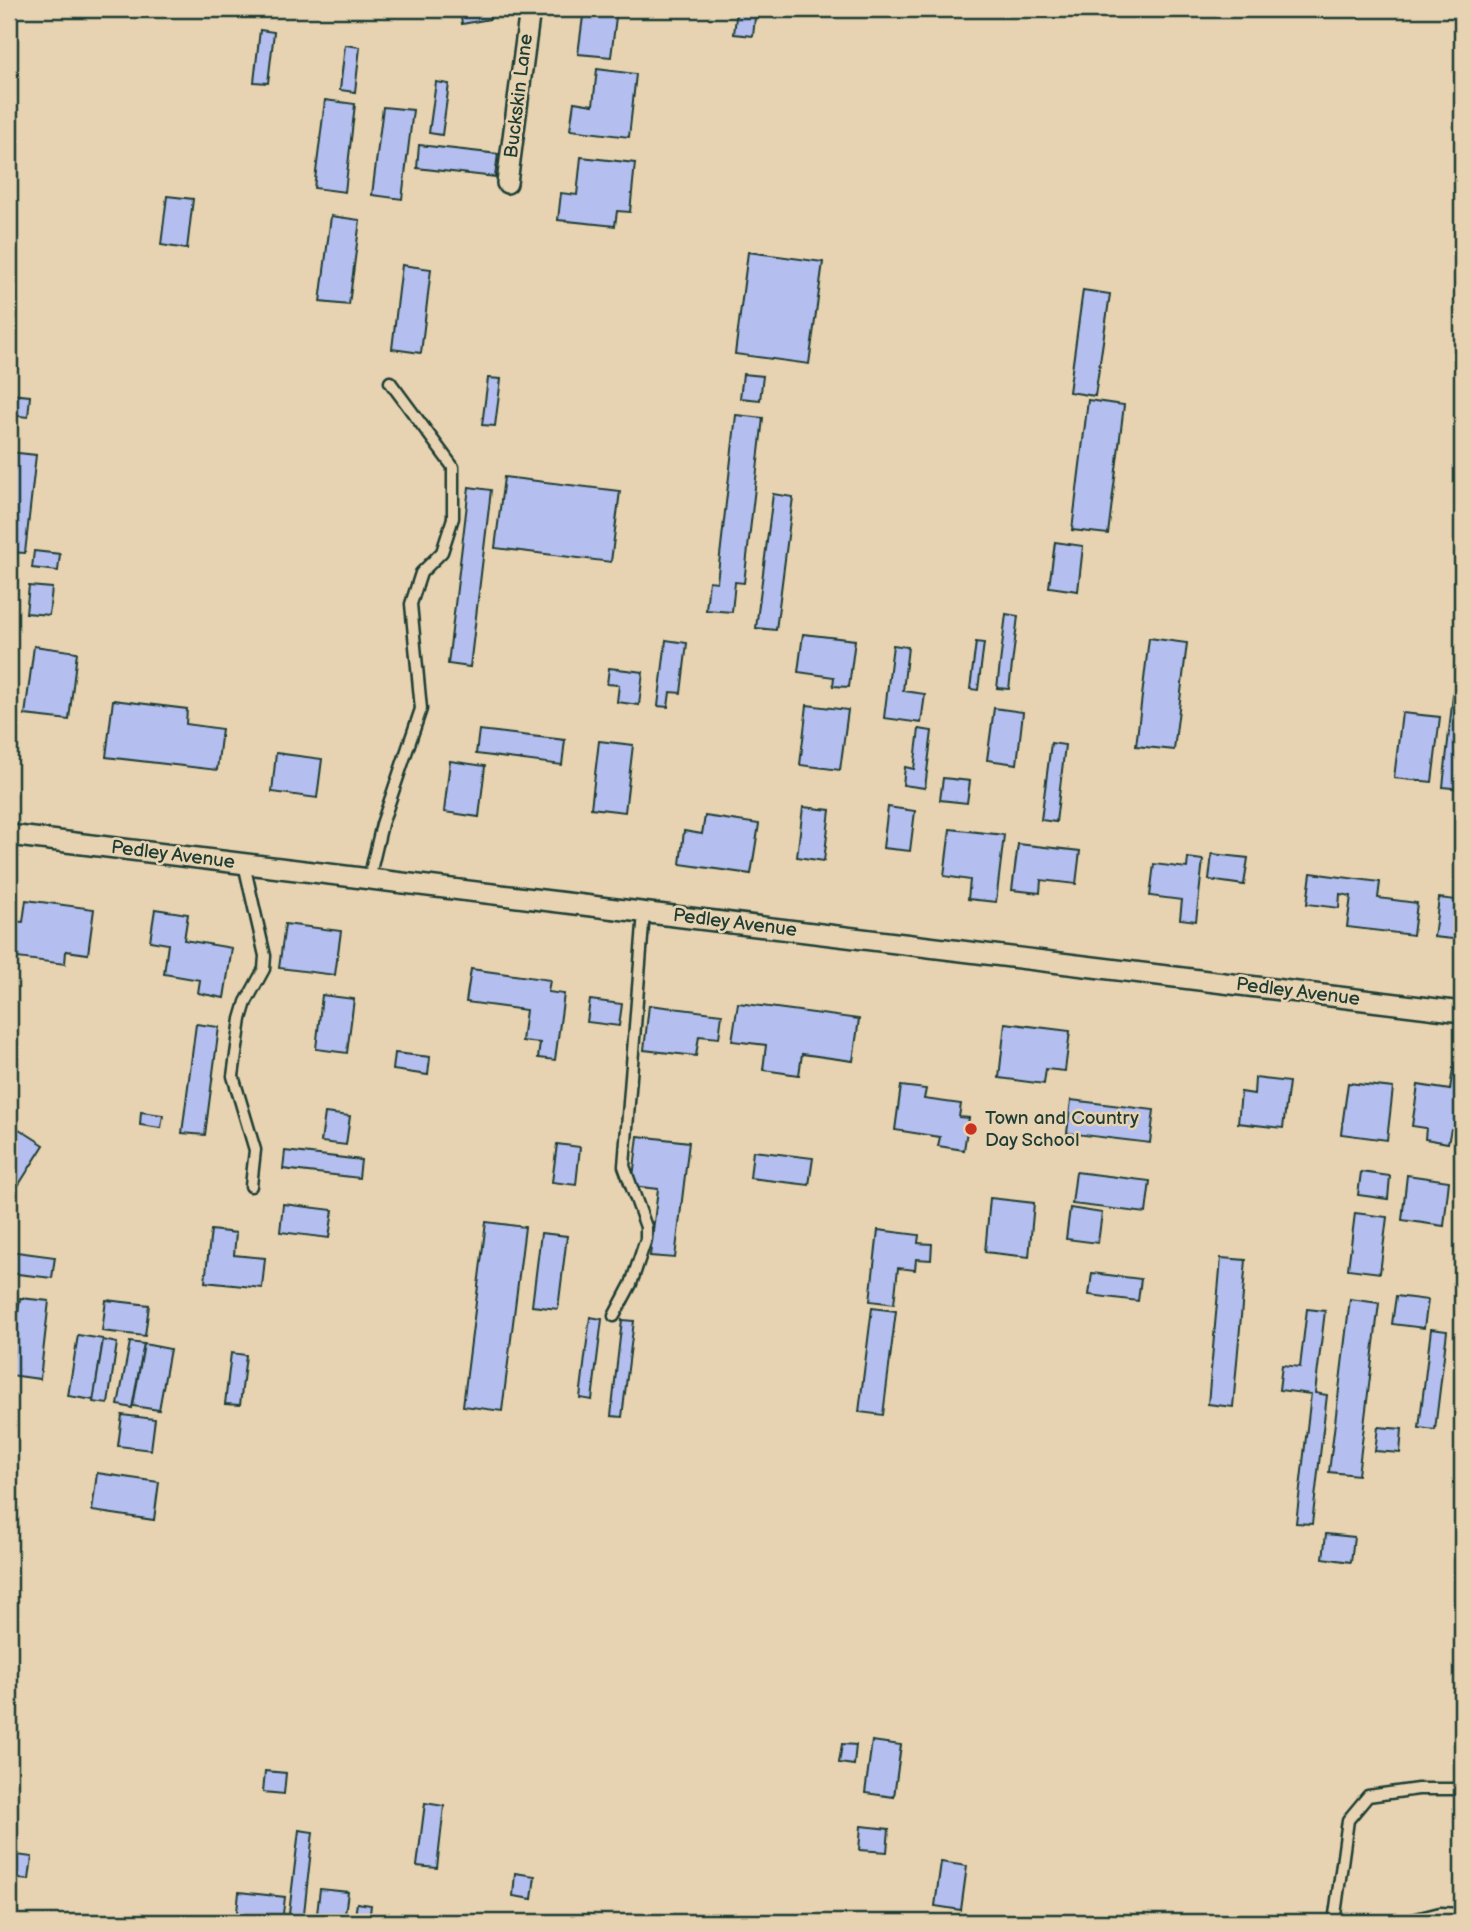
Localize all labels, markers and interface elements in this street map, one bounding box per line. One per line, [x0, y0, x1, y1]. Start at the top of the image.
street label: Buckskin Lane [500, 33, 538, 159]
street label: Pedley Avenue [110, 836, 236, 874]
street label: Pedley Avenue [672, 904, 798, 942]
street label: Pedley Avenue [1235, 973, 1361, 1011]
place label: Town and Country Day School [985, 1107, 1139, 1152]
marker: Town and Country Day School [963, 1121, 979, 1137]

